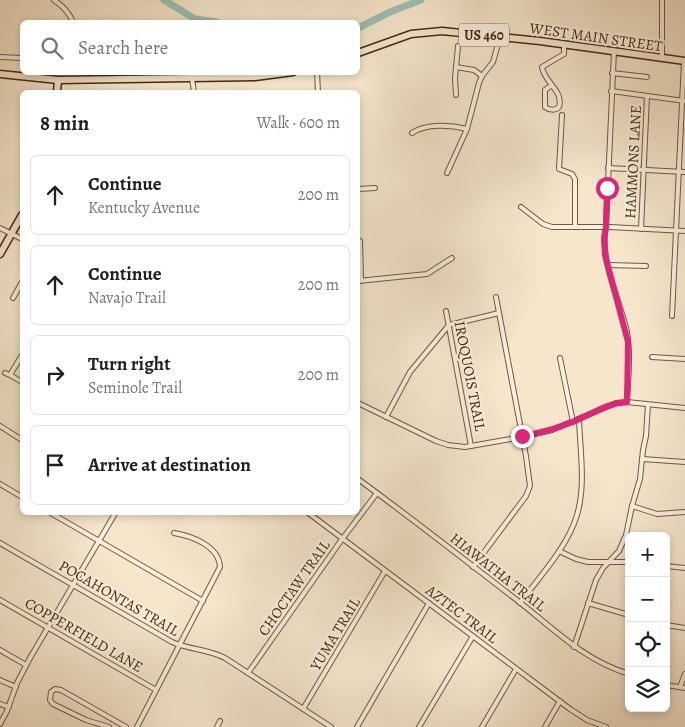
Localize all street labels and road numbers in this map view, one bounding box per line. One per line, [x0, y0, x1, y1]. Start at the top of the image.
street label: WEST MAIN STREET [527, 18, 664, 56]
road number: US 460 [459, 24, 509, 46]
street label: HAMMONS LANE [620, 105, 646, 219]
street label: IROQUOIS TRAIL [450, 319, 491, 433]
street label: HIAWATHA TRAIL [446, 528, 550, 616]
street label: CHOCTAW TRAIL [254, 536, 335, 640]
street label: POCAHONTAS TRAIL [55, 555, 183, 641]
street label: AZTEC TRAIL [421, 580, 502, 648]
street label: COPPERFIELD LANE [21, 593, 147, 677]
street label: YUMA TRAIL [305, 593, 365, 675]

